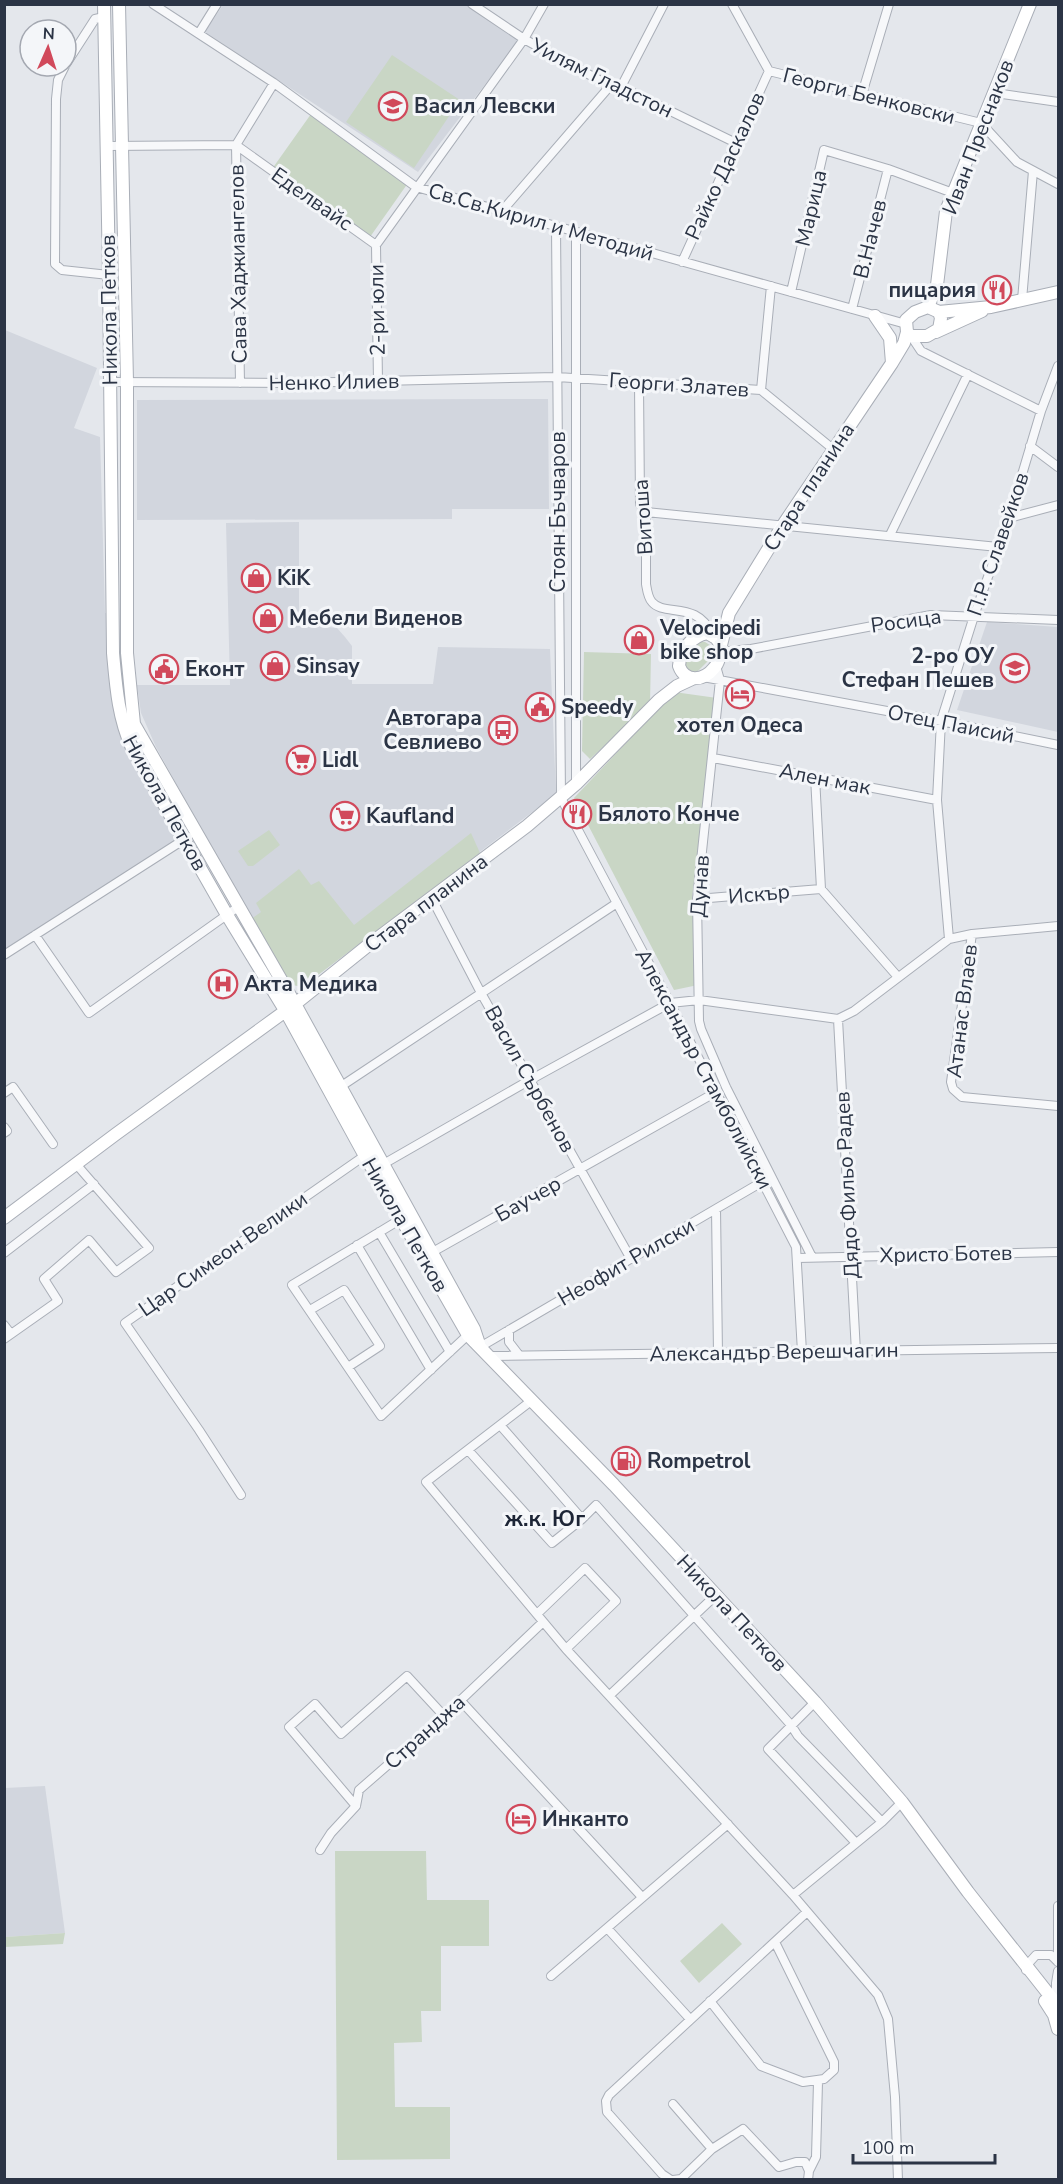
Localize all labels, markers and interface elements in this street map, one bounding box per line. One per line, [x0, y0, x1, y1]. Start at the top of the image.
north arrow [18, 18, 78, 78]
text: N [42, 23, 55, 45]
street label: Уилям Гладстон [525, 31, 678, 125]
street label: Иван Преснаков [936, 56, 1020, 218]
street label: Георги Бенковски [780, 61, 958, 131]
street label: Райко Даскалов [678, 87, 772, 245]
school or university icon: Васил Левски [377, 90, 409, 122]
place label: Васил Левски [414, 92, 555, 120]
street label: Еделвайс [266, 161, 358, 237]
street label: Сава Хаджиангелов [222, 164, 254, 364]
street label: Марица [789, 167, 833, 249]
street label: Св.Св.Кирил и Методий [425, 176, 657, 268]
street label: В.Начев [847, 197, 893, 281]
street label: Никола Петков [94, 234, 124, 386]
street label: 2-ри юли [362, 264, 392, 356]
restaurant icon: пицария [981, 274, 1013, 306]
place label: пицария [888, 276, 976, 304]
street label: Георги Златев [608, 366, 750, 404]
street label: Ненко Илиев [268, 367, 400, 397]
street label: Стара планина [757, 417, 861, 557]
street label: Стоян Бъчваров [544, 431, 572, 593]
street label: П.Р. Славейков [960, 468, 1036, 620]
street label: Витоша [626, 478, 660, 556]
shop icon: KiK [240, 562, 272, 594]
place label: KiK [277, 564, 311, 592]
shop icon: Мебели Виденов [252, 602, 284, 634]
street label: Росица [869, 602, 943, 640]
place label: Мебели Виденов [289, 604, 463, 632]
place label: Velocipedi bike shop [659, 614, 761, 666]
shop icon: Velocipedi bike shop [623, 624, 655, 656]
place label: 2-ро ОУ Стефан Пешев [842, 642, 995, 694]
shop icon: Sinsay [259, 650, 291, 682]
place label: Sinsay [296, 652, 361, 680]
school or university icon: 2-ро ОУ Стефан Пешев [999, 652, 1031, 684]
public building icon: Еконт [148, 653, 180, 685]
place label: Еконт [185, 655, 244, 683]
hotel icon: хотел Одеса [724, 678, 756, 710]
public building icon: Speedy [524, 691, 556, 723]
place label: Speedy [561, 693, 634, 721]
street label: Отец Паисий [885, 698, 1017, 750]
place label: Автогара Севлиево [383, 704, 482, 756]
place label: хотел Одеса [677, 711, 803, 739]
bus stop icon: Автогара Севлиево [487, 714, 519, 746]
street label: Никола Петков [116, 730, 214, 876]
supermarket icon: Lidl [285, 744, 317, 776]
place label: Lidl [322, 746, 359, 774]
street label: Ален мак [777, 756, 874, 802]
restaurant icon: Бялото Конче [561, 798, 593, 830]
supermarket icon: Kaufland [329, 800, 361, 832]
place label: Бялото Конче [598, 800, 740, 828]
place label: Kaufland [366, 802, 454, 830]
street label: Стара планина [359, 847, 493, 959]
street label: Дунав [684, 854, 716, 918]
street label: Искър [727, 877, 791, 911]
street label: Атанас Влаев [940, 942, 984, 1080]
street label: Александър Стамболийски [629, 944, 779, 1194]
hospital icon: Акта Медика [207, 968, 239, 1000]
place label: Акта Медика [244, 970, 378, 998]
street label: Васил Сърбенов [478, 1001, 582, 1157]
street label: Дядо Фильо Радев [828, 1091, 866, 1279]
street label: Никола Петков [355, 1153, 455, 1297]
street label: Баучер [490, 1169, 566, 1229]
street label: Цар Симеон Велики [133, 1185, 313, 1323]
street label: Неофит Рилски [552, 1211, 700, 1313]
street label: Христо Ботев [879, 1239, 1013, 1269]
street label: Александър Верешчагин [649, 1336, 899, 1368]
fuel station icon: Rompetrol [610, 1445, 642, 1477]
place label: Rompetrol [647, 1447, 751, 1475]
district label: ж.к. Юг [504, 1504, 585, 1534]
street label: Никола Петков [670, 1548, 794, 1678]
street label: Странджа [379, 1688, 471, 1776]
hotel icon: Инканто [505, 1803, 537, 1835]
place label: Инканто [542, 1805, 629, 1833]
scale bar [853, 2127, 996, 2165]
text: 100 m [862, 2136, 914, 2160]

